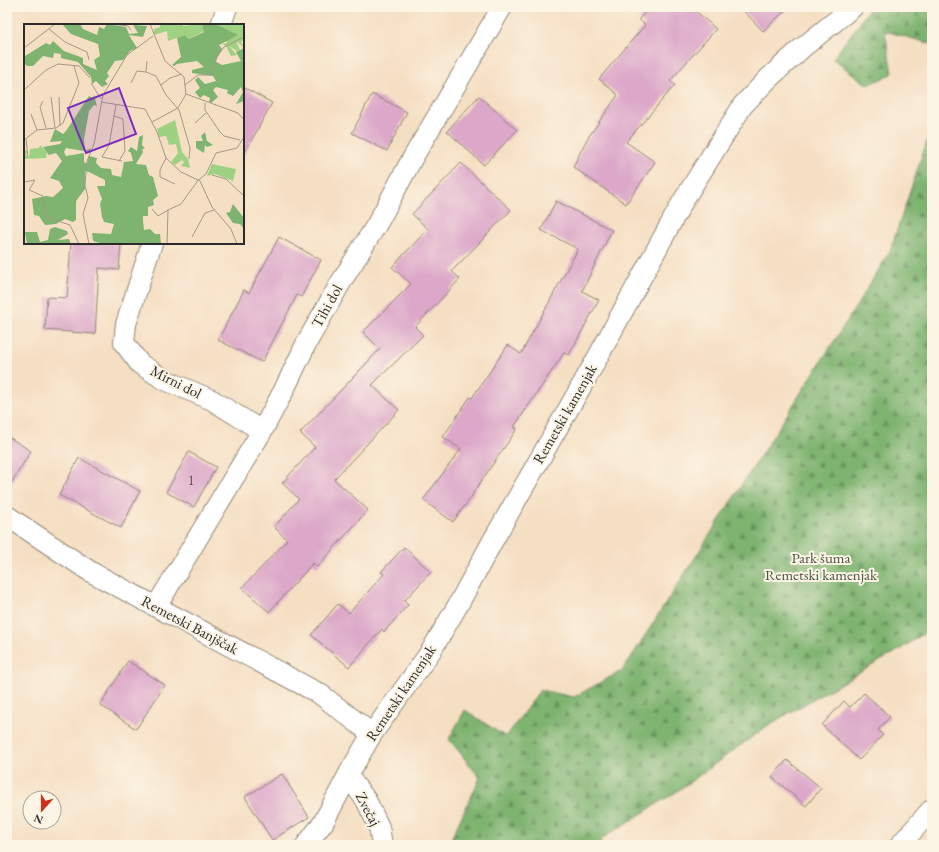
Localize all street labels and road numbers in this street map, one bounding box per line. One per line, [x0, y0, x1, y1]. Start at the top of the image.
street label: Tihi dol [307, 280, 346, 331]
street label: Remetski kamenjak [528, 360, 601, 467]
street label: Mirni dol [147, 361, 205, 403]
street label: Remetski Banjščak [138, 591, 243, 659]
street label: Remetski kamenjak [361, 640, 440, 745]
street label: Zvečaj [352, 788, 385, 829]

